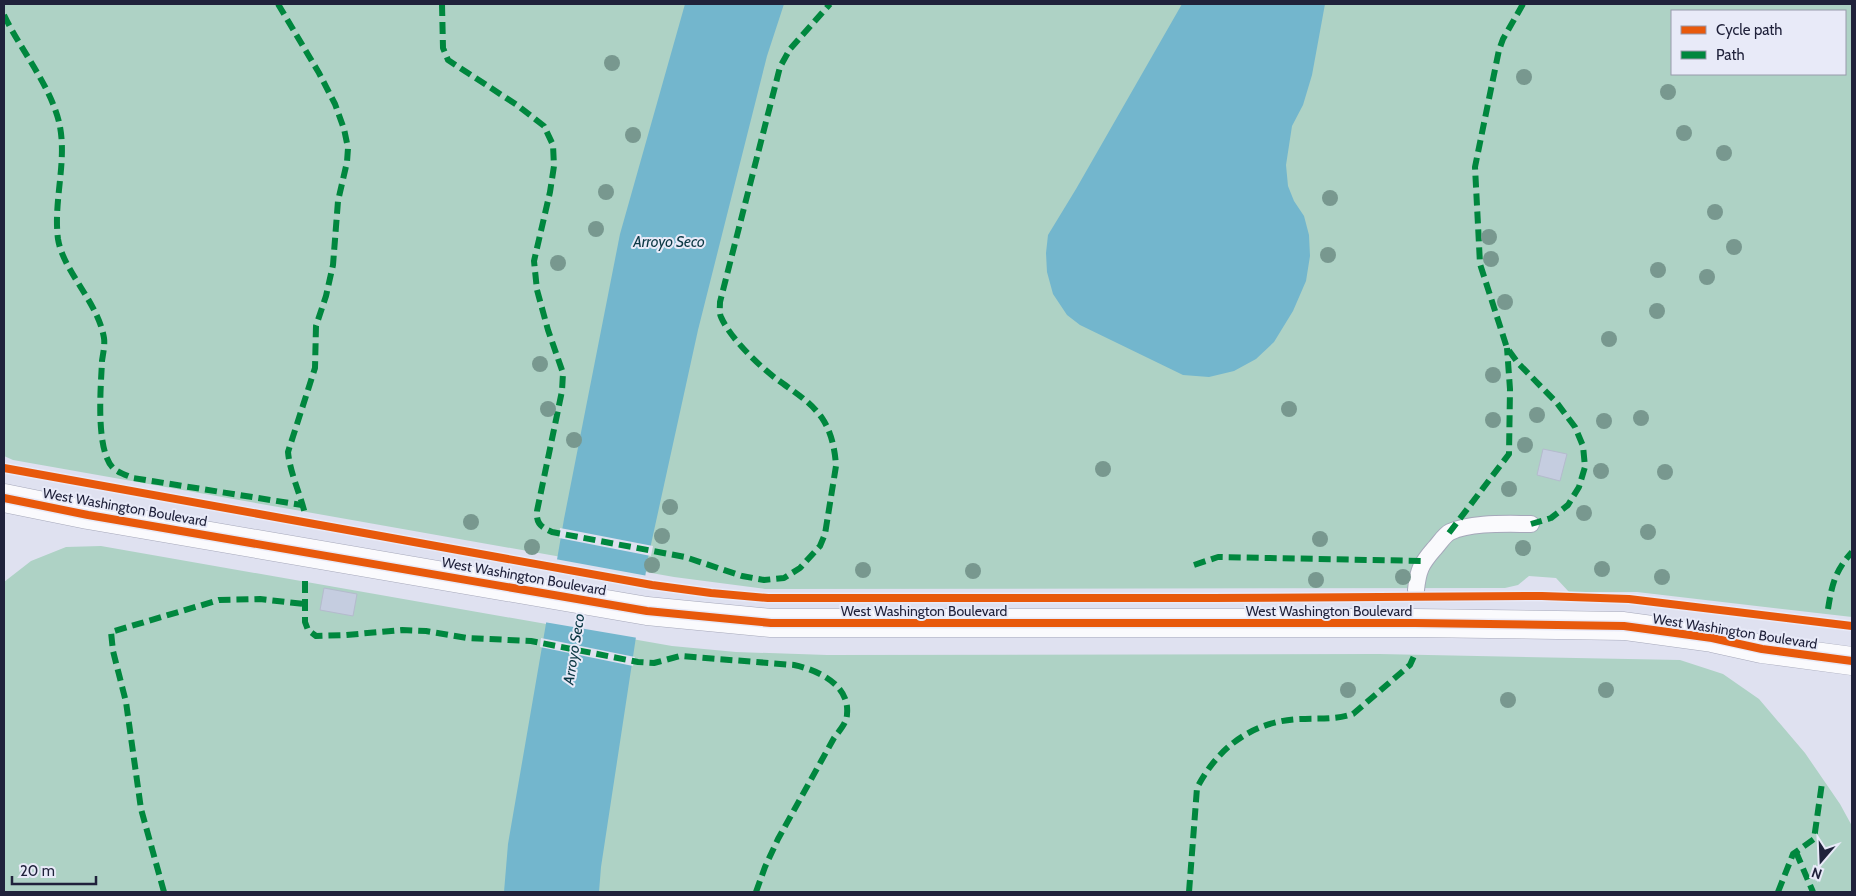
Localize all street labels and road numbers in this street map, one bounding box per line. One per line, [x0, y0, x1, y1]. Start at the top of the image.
street label: West Washington Boulevard [41, 484, 209, 530]
street label: West Washington Boulevard [440, 553, 608, 599]
street label: West Washington Boulevard [841, 602, 1007, 620]
street label: West Washington Boulevard [1246, 602, 1412, 620]
street label: West Washington Boulevard [1651, 609, 1819, 653]

